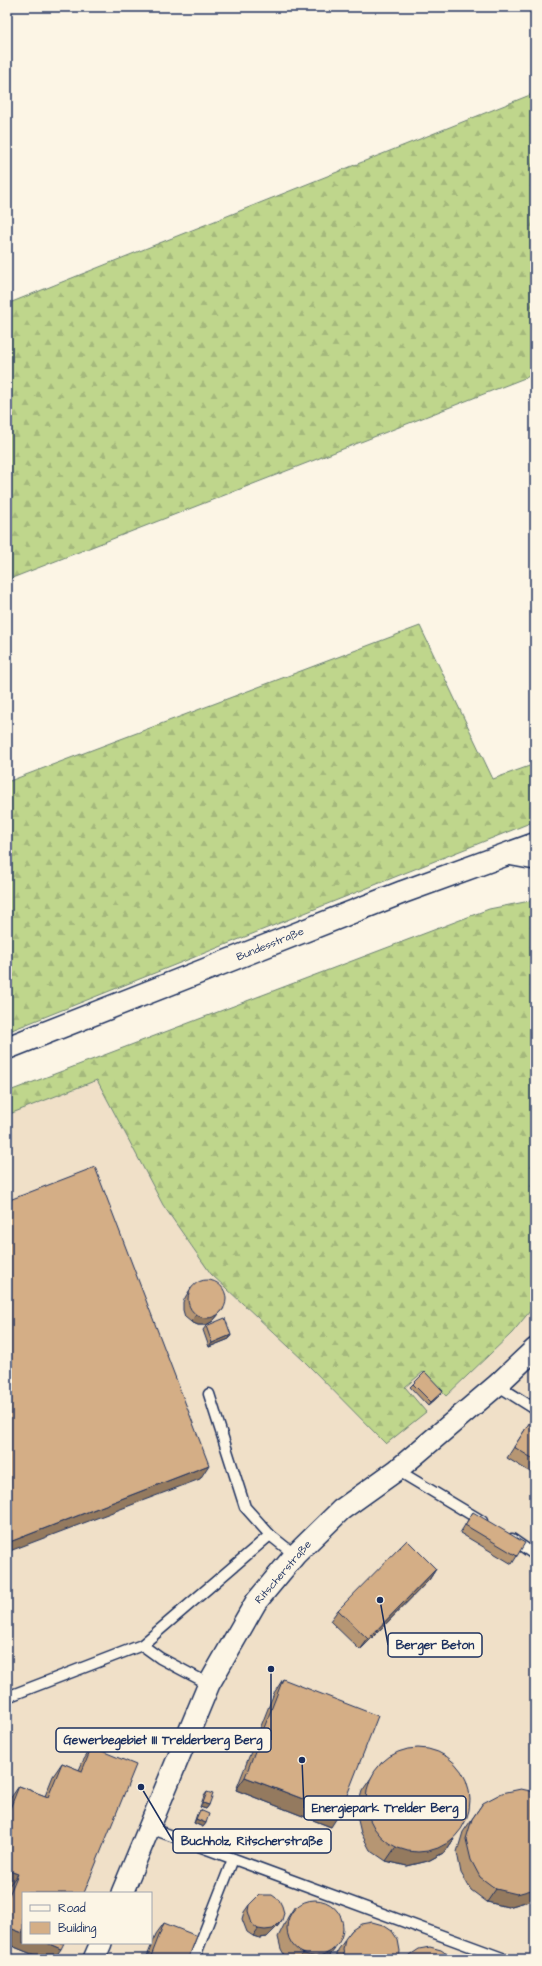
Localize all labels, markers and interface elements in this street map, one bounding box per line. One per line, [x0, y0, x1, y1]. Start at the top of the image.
street label: Bundesstraße [234, 924, 306, 964]
street label: Ritscherstraße [251, 1537, 315, 1607]
callout: Berger Beton [388, 1633, 482, 1657]
text: Berger Beton [396, 1637, 474, 1656]
callout: Gewerbegebiet III Trelderberg Berg [56, 1728, 271, 1752]
text: Gewerbegebiet III Trelderberg Berg [64, 1732, 263, 1751]
callout: Energiepark Trelder Berg [304, 1796, 466, 1820]
text: Energiepark Trelder Berg [312, 1800, 459, 1819]
callout: Buchholz, Ritscherstraße [173, 1829, 331, 1853]
text: Buchholz, Ritscherstraße [181, 1833, 324, 1850]
legend [22, 1892, 152, 1944]
text: Road [58, 1900, 86, 1917]
text: Building [58, 1920, 96, 1938]

